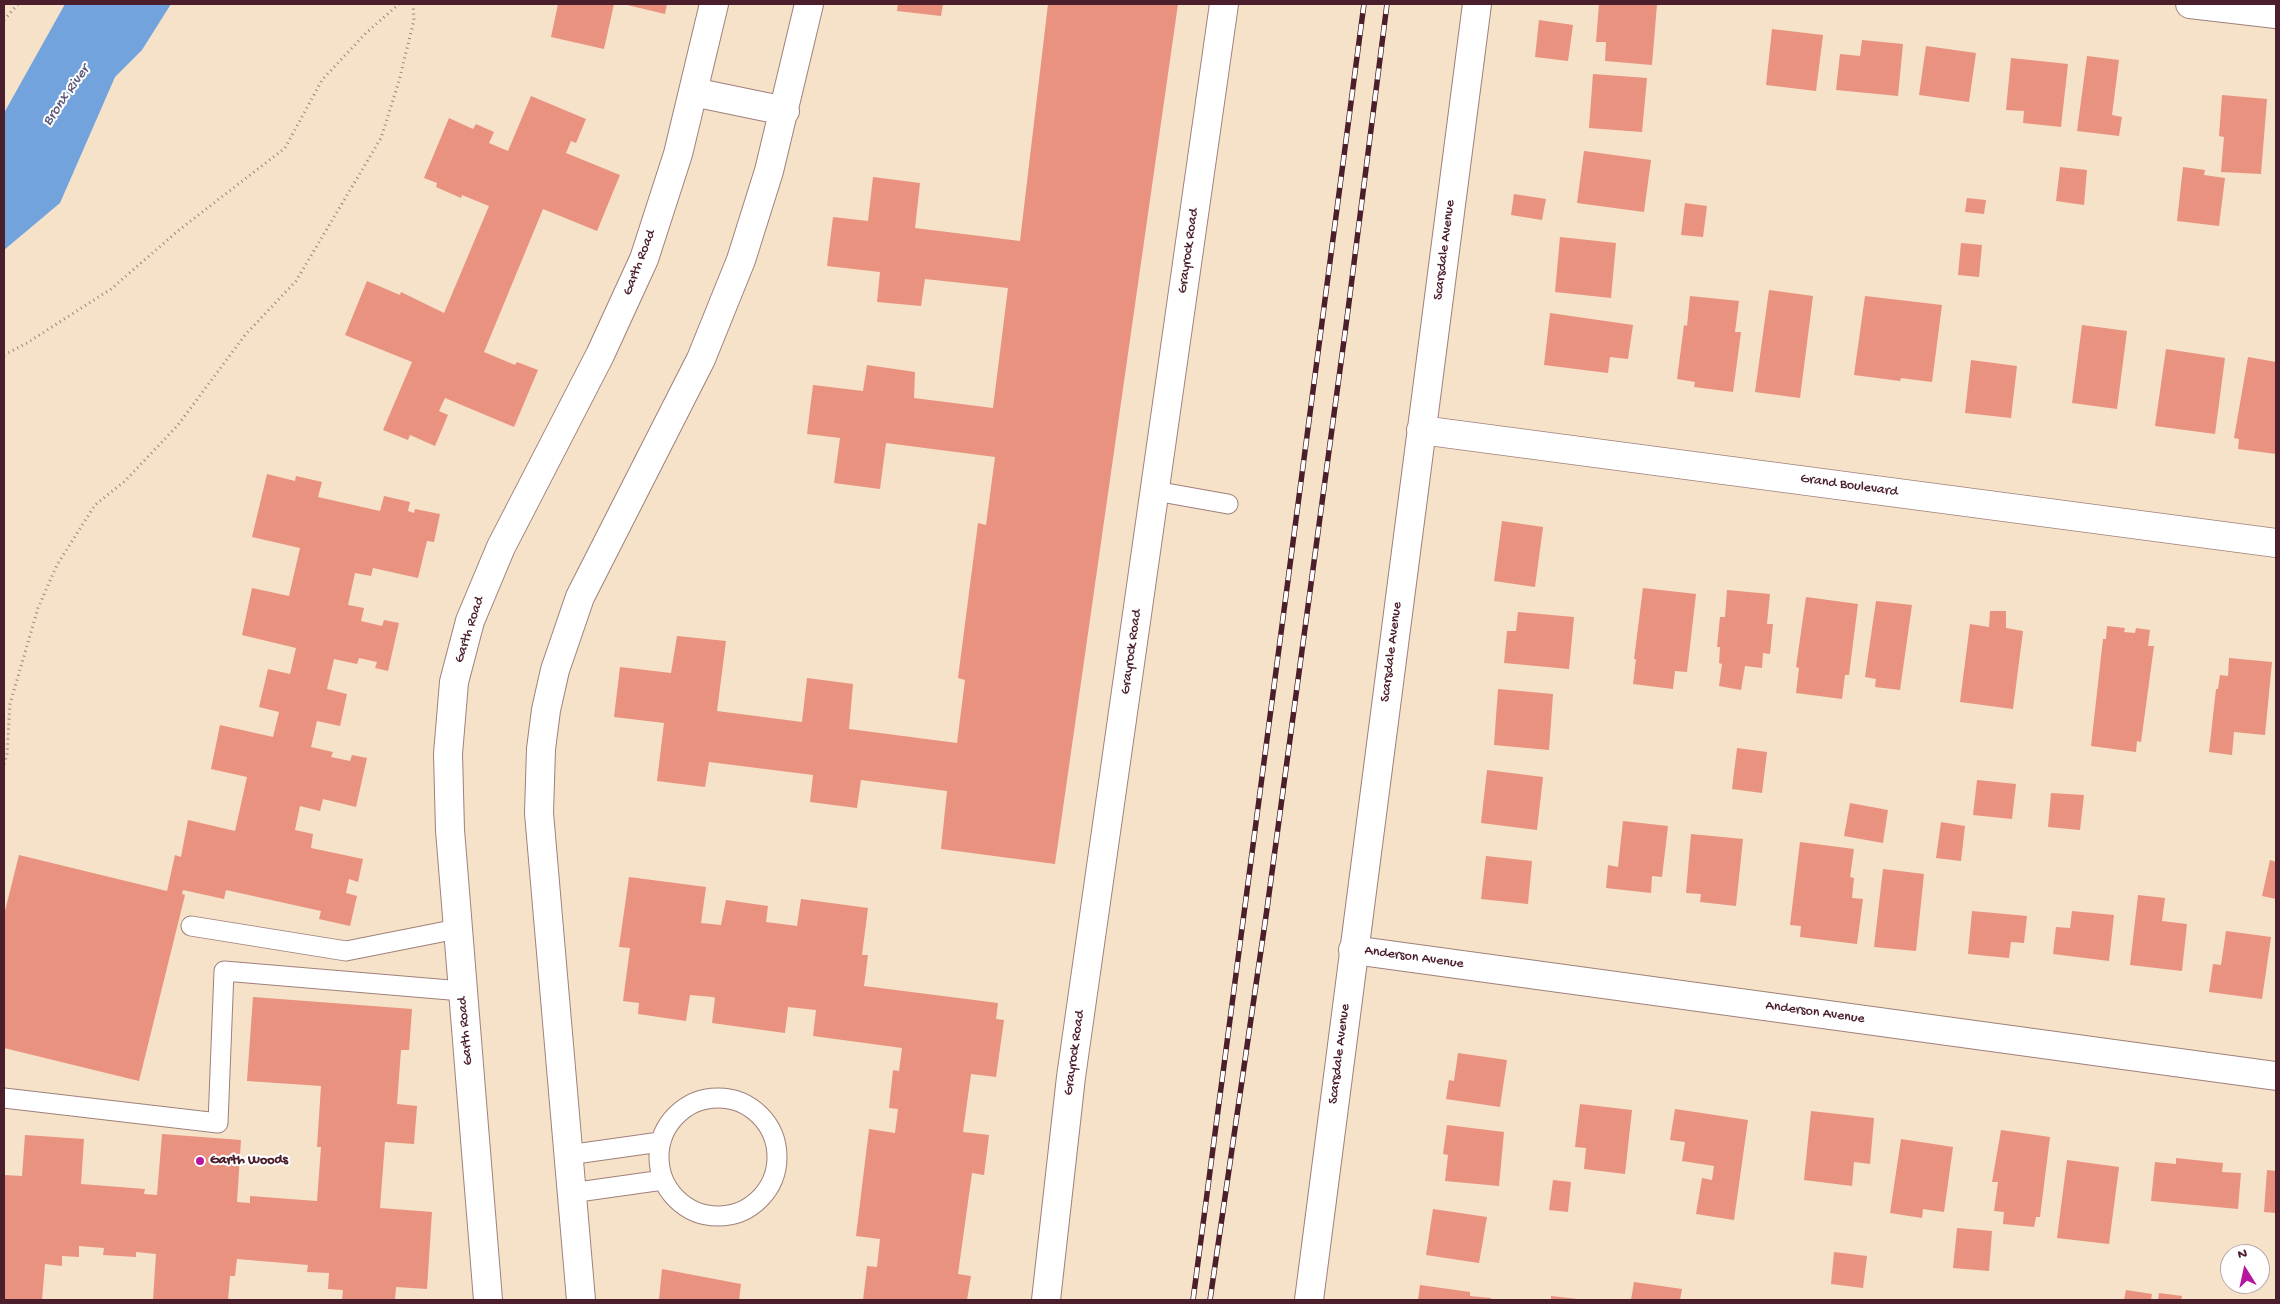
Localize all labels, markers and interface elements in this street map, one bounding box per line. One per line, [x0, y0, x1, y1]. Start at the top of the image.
water label: Bronx River [40, 62, 94, 130]
street label: Scarsdale Avenue [1431, 199, 1459, 301]
street label: Grayrock Road [1175, 207, 1203, 295]
street label: Garth Road [620, 228, 660, 298]
street label: Grand Boulevard [1799, 471, 1899, 501]
street label: Garth Road [451, 595, 489, 665]
street label: Scarsdale Avenue [1378, 601, 1406, 703]
street label: Grayrock Road [1118, 608, 1146, 696]
street label: Anderson Avenue [1363, 943, 1465, 973]
street label: Garth Road [455, 996, 477, 1066]
street label: Anderson Avenue [1764, 998, 1866, 1028]
street label: Scarsdale Avenue [1326, 1003, 1354, 1105]
street label: Grayrock Road [1061, 1009, 1089, 1097]
place label: Garth Woods [210, 1153, 288, 1169]
marker: Garth Woods [194, 1155, 206, 1167]
north arrow [2220, 1244, 2270, 1294]
text: N [2236, 1246, 2248, 1264]

